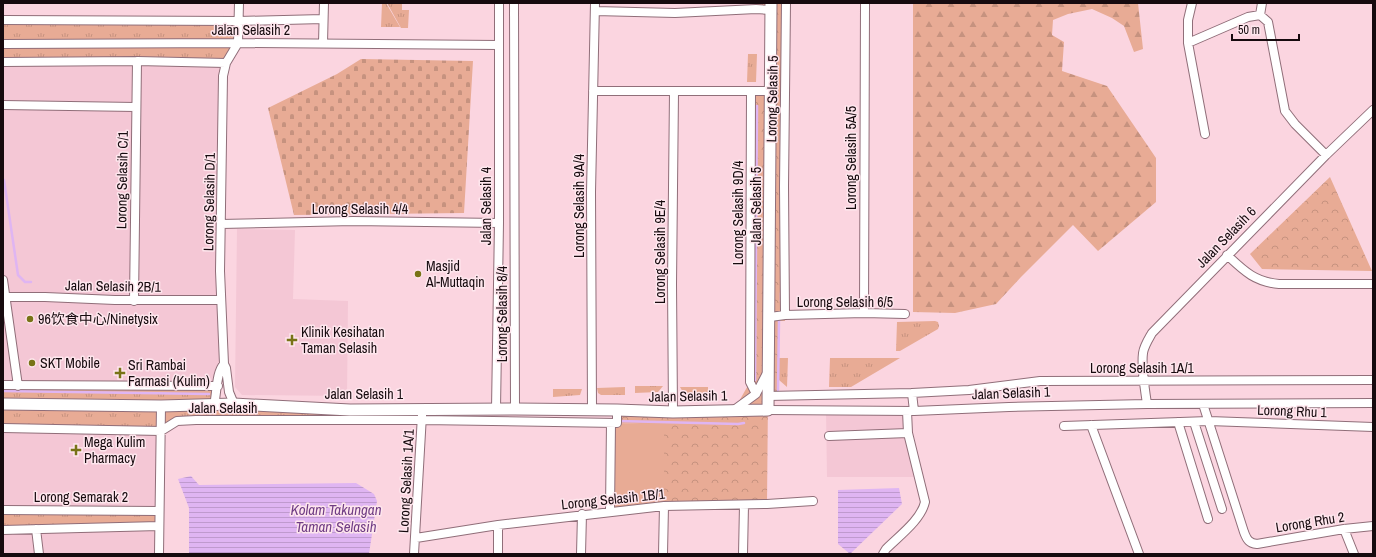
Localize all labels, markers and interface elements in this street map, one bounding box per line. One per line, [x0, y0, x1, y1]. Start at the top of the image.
scale bar [1232, 16, 1299, 42]
street label: Jalan Selasih 2 [212, 21, 290, 39]
text: 50 m [1238, 22, 1260, 38]
street label: Lorong Selasih 5 [762, 55, 782, 143]
street label: Lorong Selasih 5A/5 [842, 106, 860, 210]
street label: Lorong Selasih C/1 [112, 130, 132, 229]
street label: Lorong Selasih D/1 [199, 152, 219, 251]
street label: Lorong Selasih 9A/4 [570, 153, 588, 258]
street label: Lorong Selasih 9D/4 [729, 160, 747, 265]
street label: Jalan Selasih 4 [477, 166, 495, 245]
street label: Jalan Selasih 5 [747, 167, 765, 245]
street label: Lorong Selasih 9E/4 [651, 199, 669, 304]
street label: Lorong Selasih 4/4 [312, 200, 409, 218]
street label: Jalan Selasih 6 [1192, 203, 1260, 271]
place label: Masjid Al-Muttaqin [425, 257, 485, 291]
street label: Lorong Selasih 8/4 [493, 265, 511, 362]
marker: Masjid Al-Muttaqin [413, 269, 423, 279]
street label: Jalan Selasih 2B/1 [65, 276, 162, 296]
street label: Lorong Selasih 6/5 [797, 293, 893, 311]
place label: 96饮食中心/Ninetysix [38, 310, 158, 328]
marker: 96饮食中心/Ninetysix [25, 314, 35, 324]
place label: Klinik Kesihatan Taman Selasih [301, 323, 385, 357]
marker: Klinik Kesihatan Taman Selasih [286, 334, 298, 346]
place label: SKT Mobile [40, 354, 100, 372]
place label: Sri Rambai Farmasi (Kulim) [128, 356, 210, 390]
marker: SKT Mobile [27, 358, 37, 368]
street label: Lorong Selasih 1A/1 [1090, 359, 1195, 377]
marker: Sri Rambai Farmasi (Kulim) [115, 368, 125, 378]
street label: Jalan Selasih 1 [971, 383, 1051, 403]
street label: Jalan Selasih 1 [325, 385, 404, 403]
street label: Jalan Selasih 1 [649, 386, 728, 406]
street label: Jalan Selasih [189, 399, 257, 417]
street label: Lorong Rhu 1 [1257, 401, 1328, 421]
street label: Lorong Selasih 1A/1 [394, 428, 418, 533]
place label: Mega Kulim Pharmacy [84, 433, 145, 467]
marker: Mega Kulim Pharmacy [71, 445, 81, 455]
street label: Lorong Selasih 1B/1 [560, 485, 666, 513]
street label: Lorong Semarak 2 [34, 488, 128, 506]
water label: Kolam Takungan Taman Selasih [290, 499, 382, 537]
street label: Lorong Rhu 2 [1274, 508, 1346, 536]

